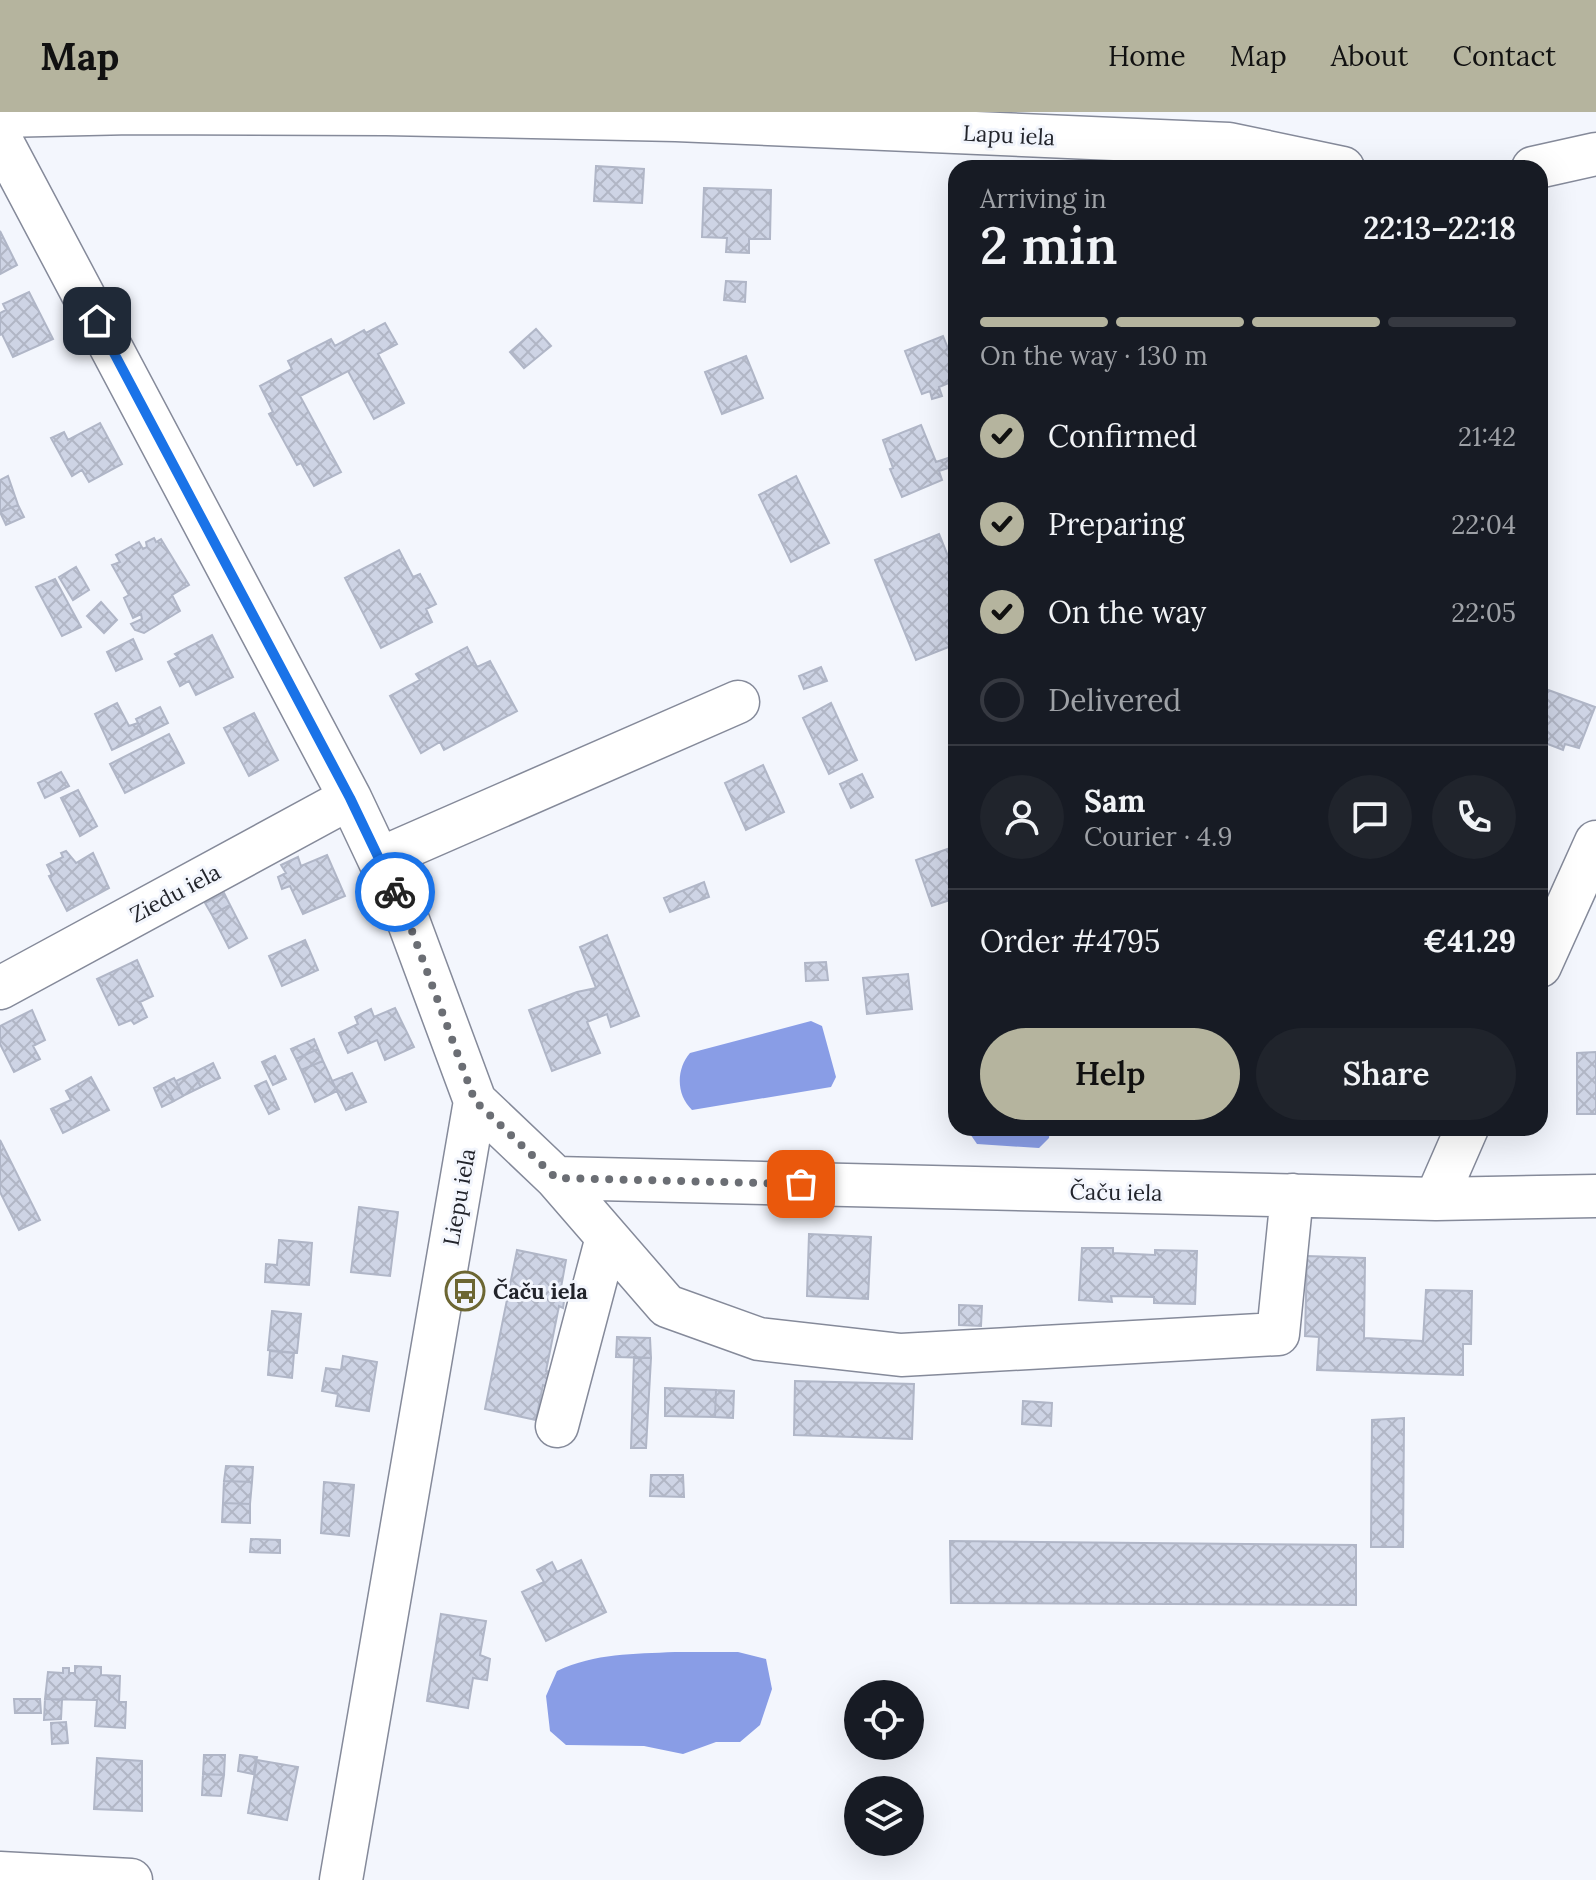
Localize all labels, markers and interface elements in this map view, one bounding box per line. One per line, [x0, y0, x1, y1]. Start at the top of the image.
text: Map [40, 32, 119, 80]
text: Home [1108, 38, 1186, 74]
text: Map [1230, 38, 1287, 74]
text: About [1331, 38, 1408, 74]
text: Contact [1452, 38, 1556, 74]
street label: Lapu iela [962, 119, 1056, 151]
text: Arriving in [980, 182, 1107, 215]
text: 22:13–22:18 [1363, 209, 1516, 247]
text: 2 min [980, 212, 1118, 278]
pin [63, 287, 131, 355]
icon: home [75, 299, 119, 343]
text: On the way · 130 m [980, 339, 1208, 372]
icon: check [980, 414, 1024, 458]
text: Confirmed [1048, 417, 1197, 455]
text: 21:42 [1458, 420, 1516, 453]
icon: check [980, 502, 1024, 546]
text: Preparing [1048, 505, 1185, 543]
text: 22:04 [1451, 508, 1516, 541]
icon: check [980, 590, 1024, 634]
text: On the way [1048, 593, 1206, 631]
text: 22:05 [1451, 596, 1516, 629]
text: Delivered [1048, 681, 1181, 719]
button: person [980, 775, 1064, 859]
button: chat [1328, 775, 1412, 859]
button: phone [1432, 775, 1516, 859]
text: Sam [1084, 782, 1145, 820]
text: Courier · 4.9 [1084, 820, 1233, 853]
courier [355, 852, 435, 932]
street label: Ziedu iela [125, 857, 225, 929]
icon: bike [373, 870, 417, 914]
text: Order #4795 [980, 922, 1160, 960]
text: €41.29 [1423, 922, 1516, 960]
button: Help [980, 1028, 1240, 1120]
button: Share [1256, 1028, 1516, 1120]
street label: Liepu iela [437, 1146, 481, 1248]
pin [767, 1150, 835, 1218]
icon: bag [779, 1162, 823, 1206]
street label: Čaču iela [1069, 1177, 1163, 1207]
bus stop icon: Čaču iela [444, 1270, 486, 1312]
place label: Čaču iela [493, 1277, 588, 1305]
map controls [844, 1680, 924, 1856]
button: locate [844, 1680, 924, 1760]
button: layers [844, 1776, 924, 1856]

